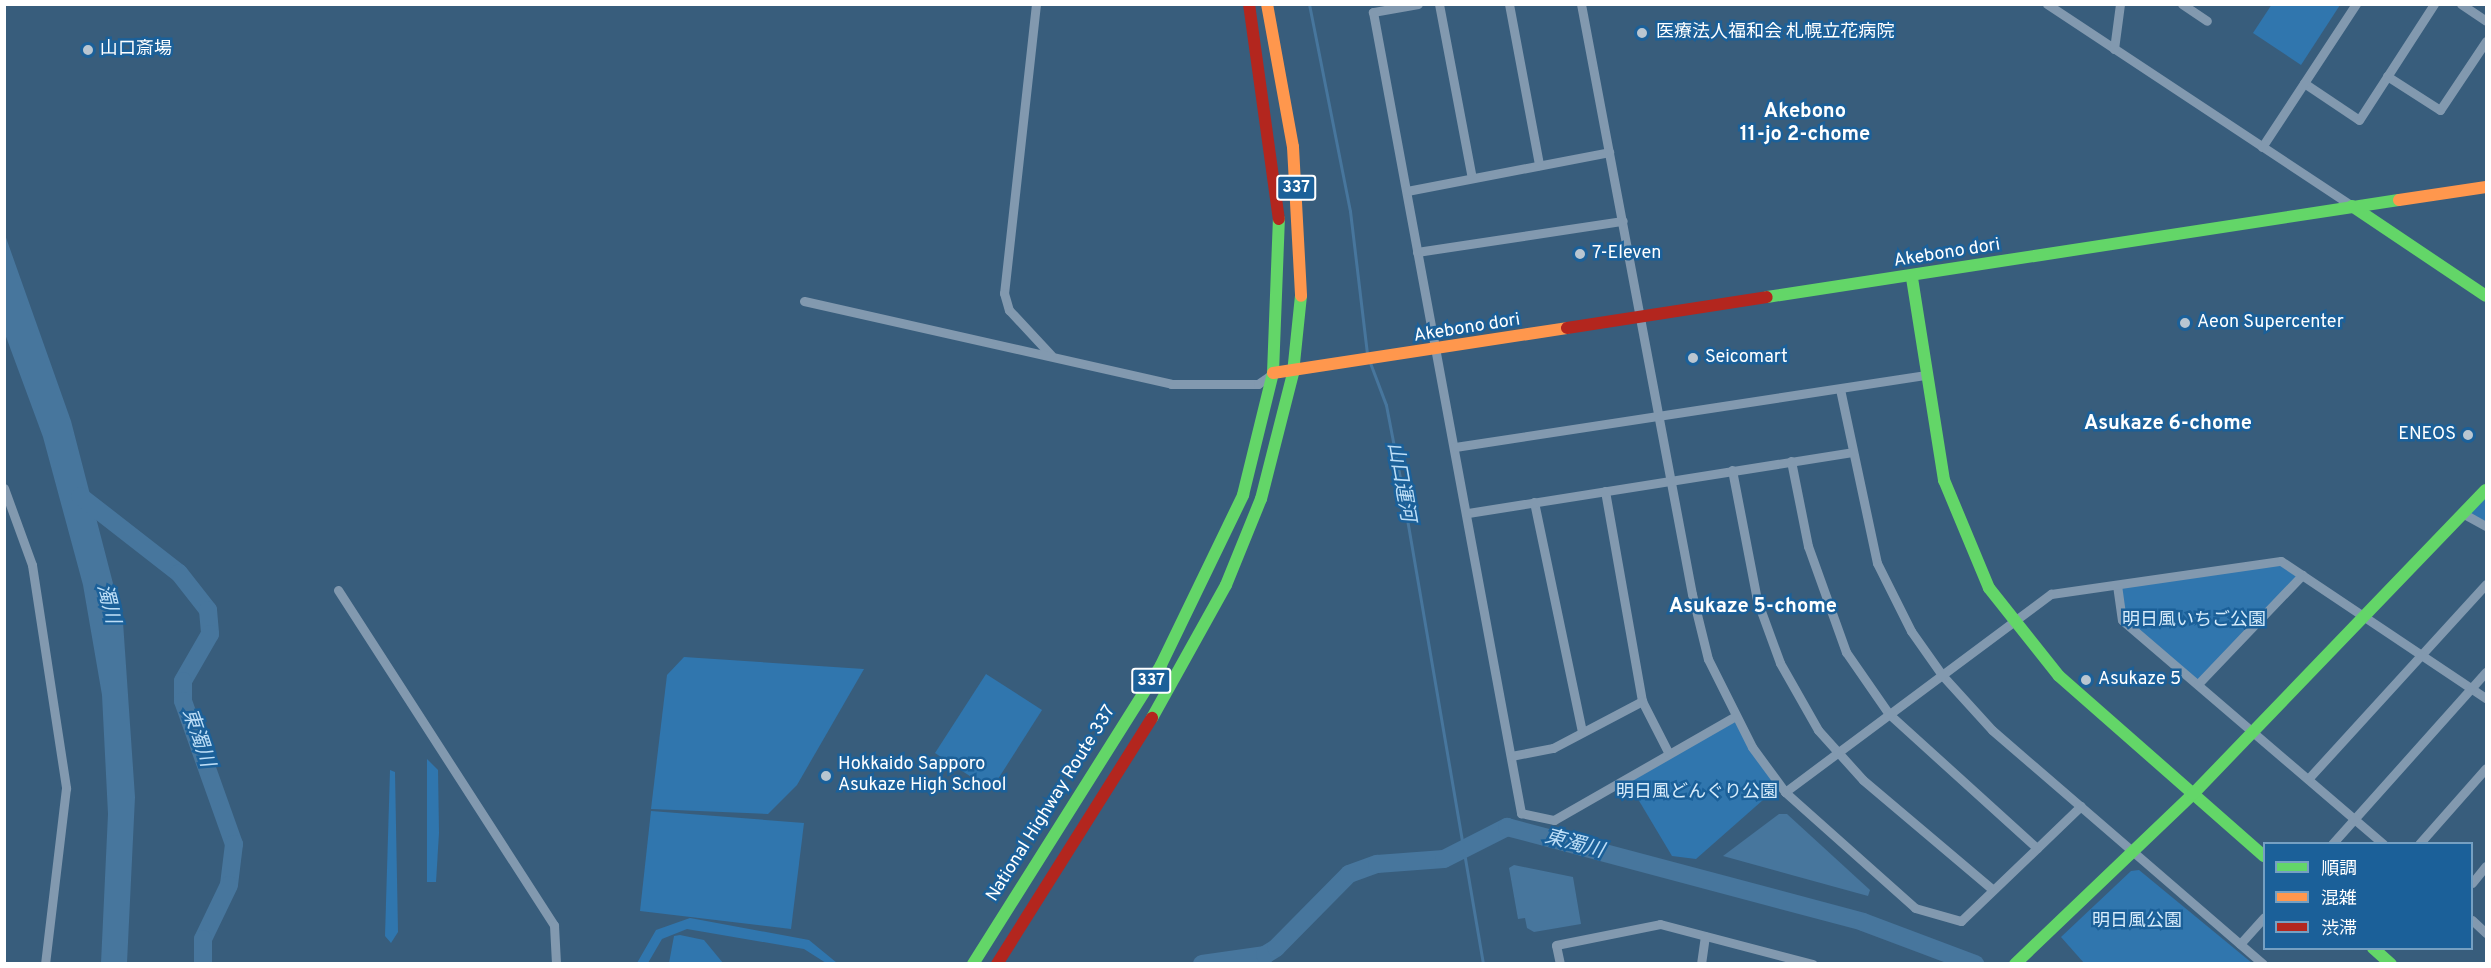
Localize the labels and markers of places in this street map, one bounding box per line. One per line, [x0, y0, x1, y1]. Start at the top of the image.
place label: 医療法人福和会 札幌立花病院 [1656, 22, 1894, 44]
marker: 医療法人福和会 札幌立花病院 [1633, 24, 1651, 42]
place label: 山口斎場 [100, 39, 172, 61]
marker: 山口斎場 [81, 43, 95, 57]
place label: 7-Eleven [1592, 243, 1661, 265]
marker: 7-Eleven [1573, 247, 1587, 261]
place label: Aeon Supercenter [2197, 312, 2344, 334]
marker: Aeon Supercenter [2178, 316, 2192, 330]
place label: Seicomart [1705, 347, 1788, 369]
marker: Seicomart [1686, 351, 1700, 365]
place label: ENEOS [2398, 424, 2456, 446]
marker: ENEOS [2461, 428, 2475, 442]
place label: Asukaze 5 [2098, 669, 2181, 691]
marker: Asukaze 5 [2079, 673, 2093, 687]
place label: Hokkaido Sapporo Asukaze High School [838, 755, 1007, 798]
marker: Hokkaido Sapporo Asukaze High School [819, 769, 833, 783]

